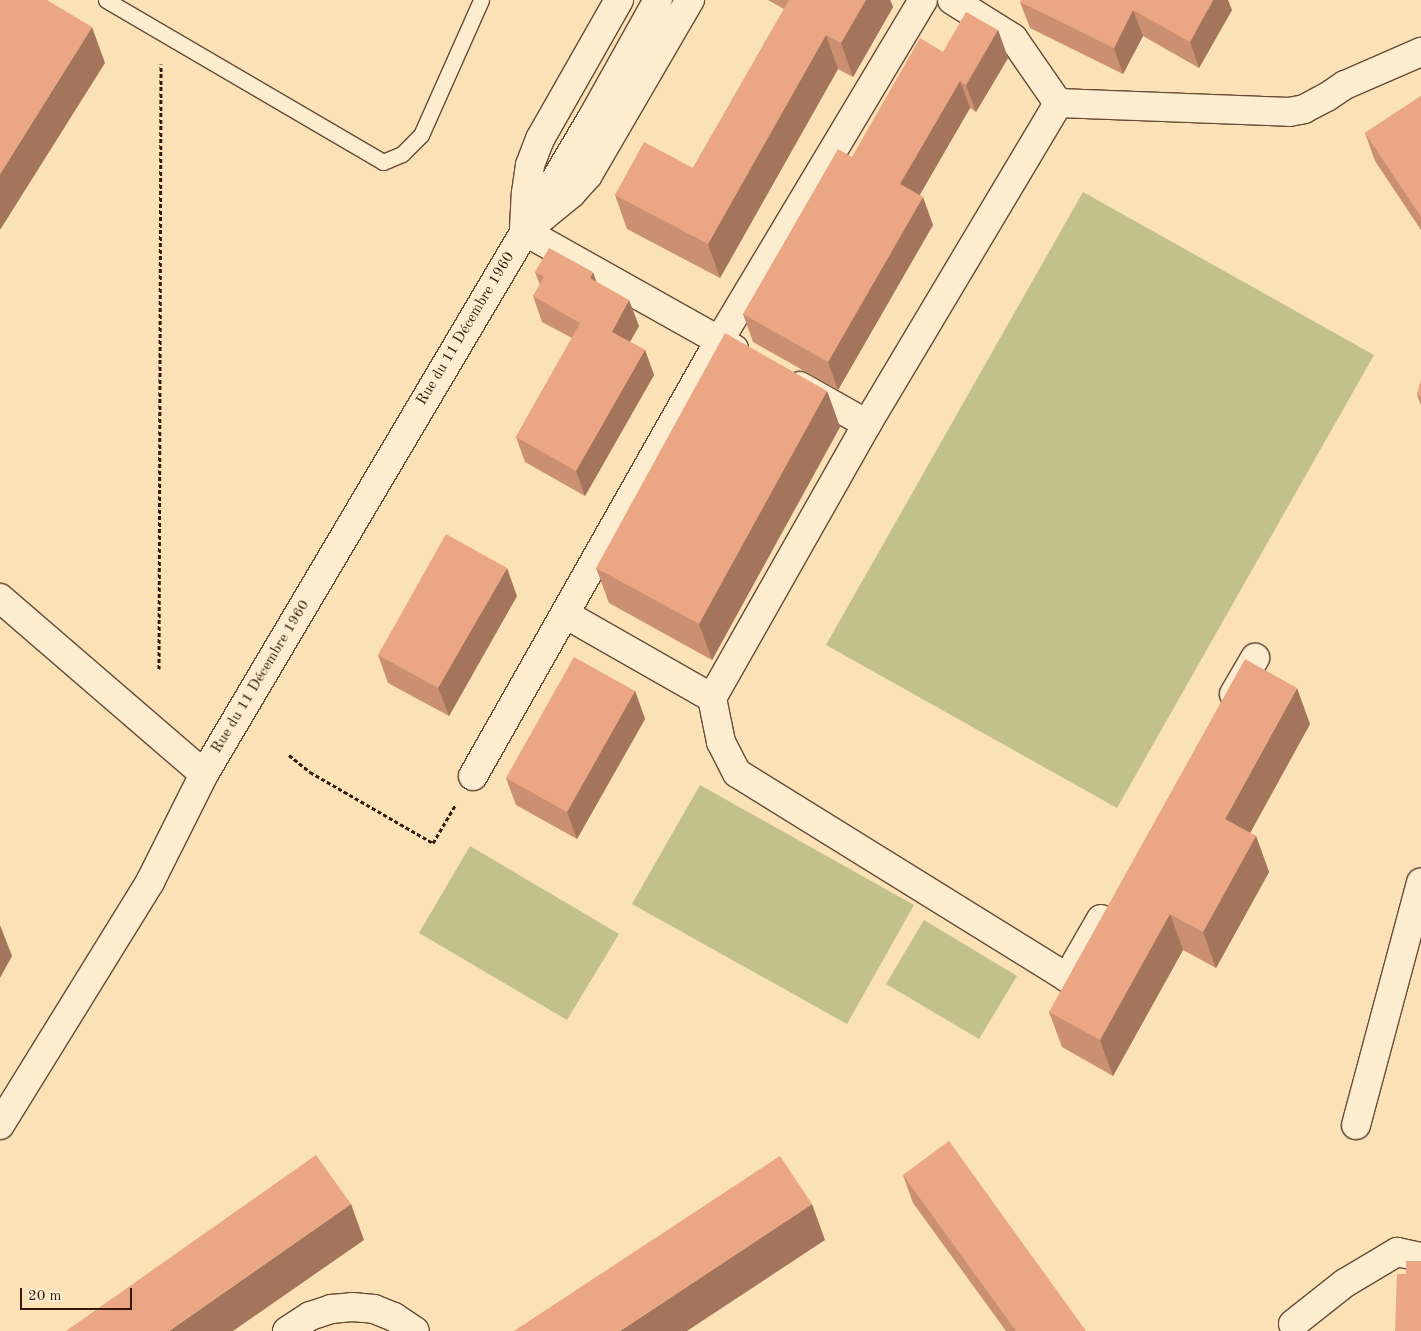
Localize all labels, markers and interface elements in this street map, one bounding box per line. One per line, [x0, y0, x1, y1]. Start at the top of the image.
street label: Rue du 11 Décembre 1960 [413, 249, 519, 409]
street label: Rue du 11 Décembre 1960 [208, 597, 314, 757]
scale bar [22, 1278, 135, 1310]
text: 20 m [28, 1289, 62, 1304]

